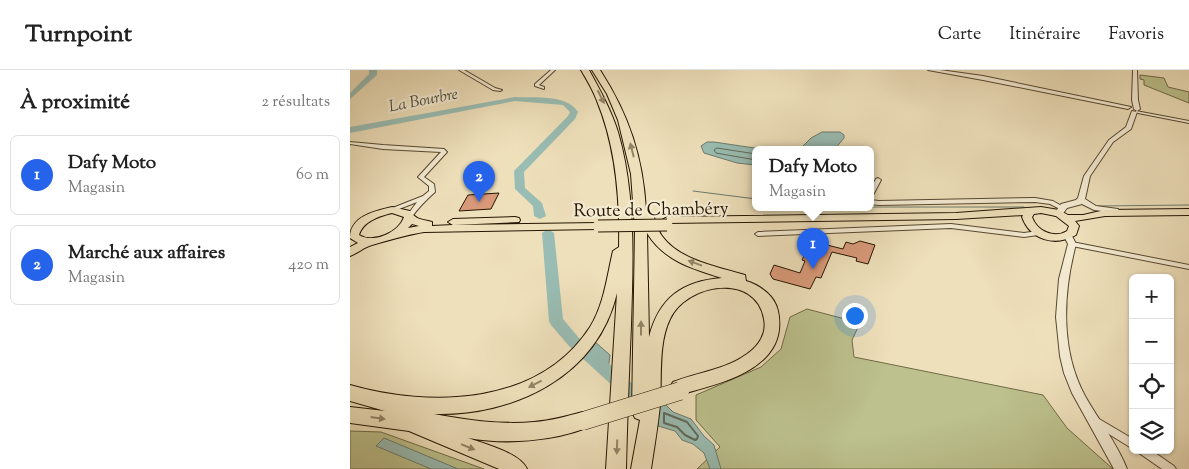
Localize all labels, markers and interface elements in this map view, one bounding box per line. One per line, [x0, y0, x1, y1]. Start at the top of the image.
text: Turnpoint [25, 18, 132, 52]
text: Carte [938, 22, 981, 48]
text: Itinéraire [1009, 22, 1081, 48]
text: Favoris [1109, 22, 1164, 48]
water label: La Bourbre [387, 83, 460, 119]
text: À proximité [20, 88, 130, 118]
one-way arrow [597, 90, 605, 104]
text: 2 résultats [261, 91, 330, 114]
one-way arrow [628, 142, 636, 157]
popup [752, 146, 874, 211]
text: Dafy Moto [68, 150, 156, 177]
text: Dafy Moto [769, 154, 857, 181]
pin: 2 [463, 161, 495, 202]
text: 1 [34, 164, 40, 187]
text: 60 m [296, 164, 329, 187]
text: Magasin [68, 177, 125, 200]
text: Magasin [769, 181, 826, 204]
street label: Route de Chambéry [573, 197, 729, 225]
pin: 1 [797, 228, 829, 269]
text: Marché aux affaires [68, 240, 225, 267]
text: 2 [33, 254, 41, 277]
text: 420 m [288, 254, 329, 277]
one-way arrow [687, 259, 702, 266]
text: Magasin [68, 267, 125, 290]
map controls [1129, 274, 1174, 454]
button: + [1129, 274, 1174, 319]
your location [842, 303, 868, 329]
one-way arrow [637, 319, 645, 335]
button: − [1129, 319, 1174, 364]
button: locate [1129, 364, 1174, 409]
one-way arrow [528, 380, 542, 388]
button: layers [1129, 409, 1174, 454]
one-way arrow [371, 414, 387, 422]
one-way arrow [612, 440, 620, 456]
one-way arrow [460, 444, 475, 451]

